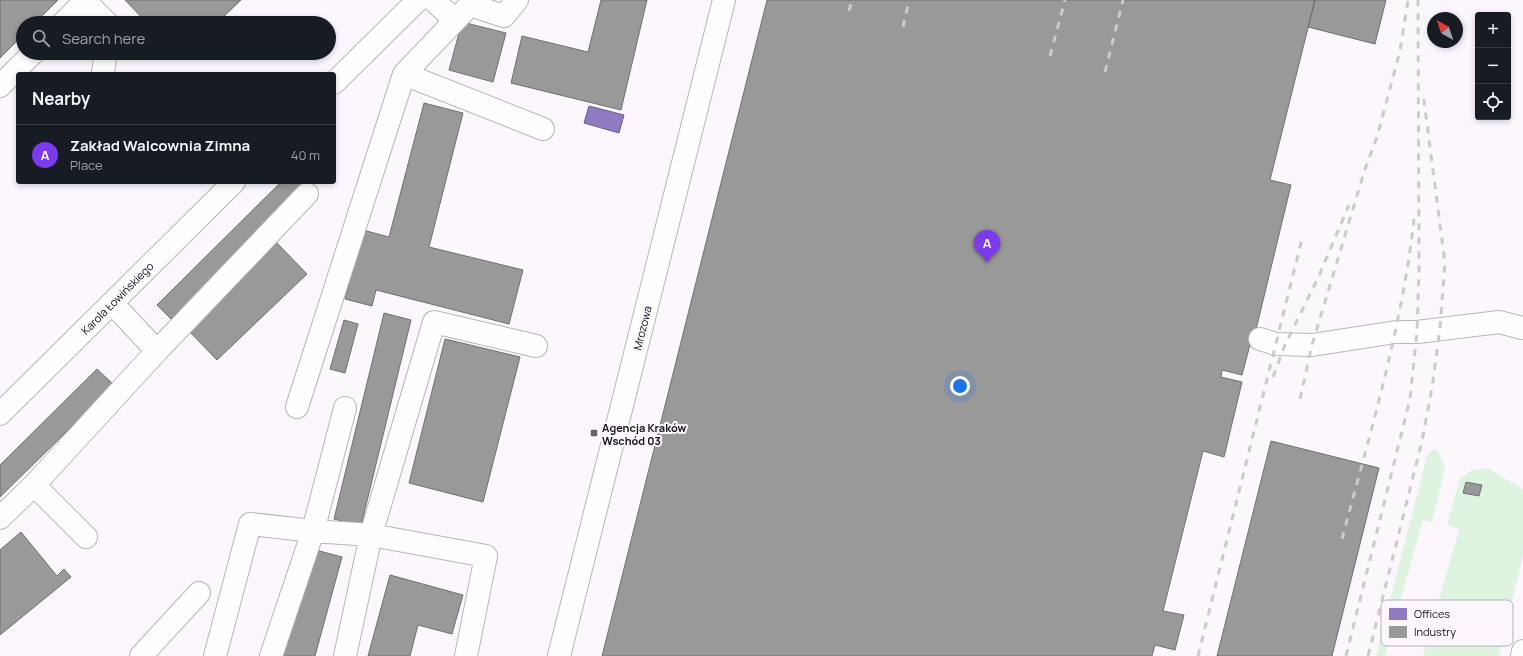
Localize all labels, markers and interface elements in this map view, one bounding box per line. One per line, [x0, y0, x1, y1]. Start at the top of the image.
north arrow [1427, 12, 1463, 48]
map controls [1475, 12, 1511, 120]
button: + [1475, 12, 1511, 48]
search box [16, 16, 336, 60]
icon: search [30, 27, 52, 49]
text: Search here [62, 28, 145, 49]
button: − [1475, 48, 1511, 84]
button: locate [1475, 84, 1511, 120]
text: Nearby [32, 87, 90, 110]
text: Zakład Walcownia Zimna [70, 135, 250, 156]
text: A [41, 146, 49, 164]
text: 40 m [291, 146, 320, 164]
text: Place [70, 156, 103, 174]
pin: A [974, 230, 1000, 263]
street label: Karola Łowińskiego [78, 258, 157, 337]
street label: Mrozowa [629, 304, 655, 352]
your location [950, 376, 970, 396]
place label: Agencja Kraków Wschód 03 [602, 420, 687, 448]
marker: Agencja Kraków Wschód 03 [589, 428, 599, 438]
legend [1381, 600, 1513, 646]
text: Offices [1414, 606, 1450, 621]
text: Industry [1414, 624, 1456, 639]

